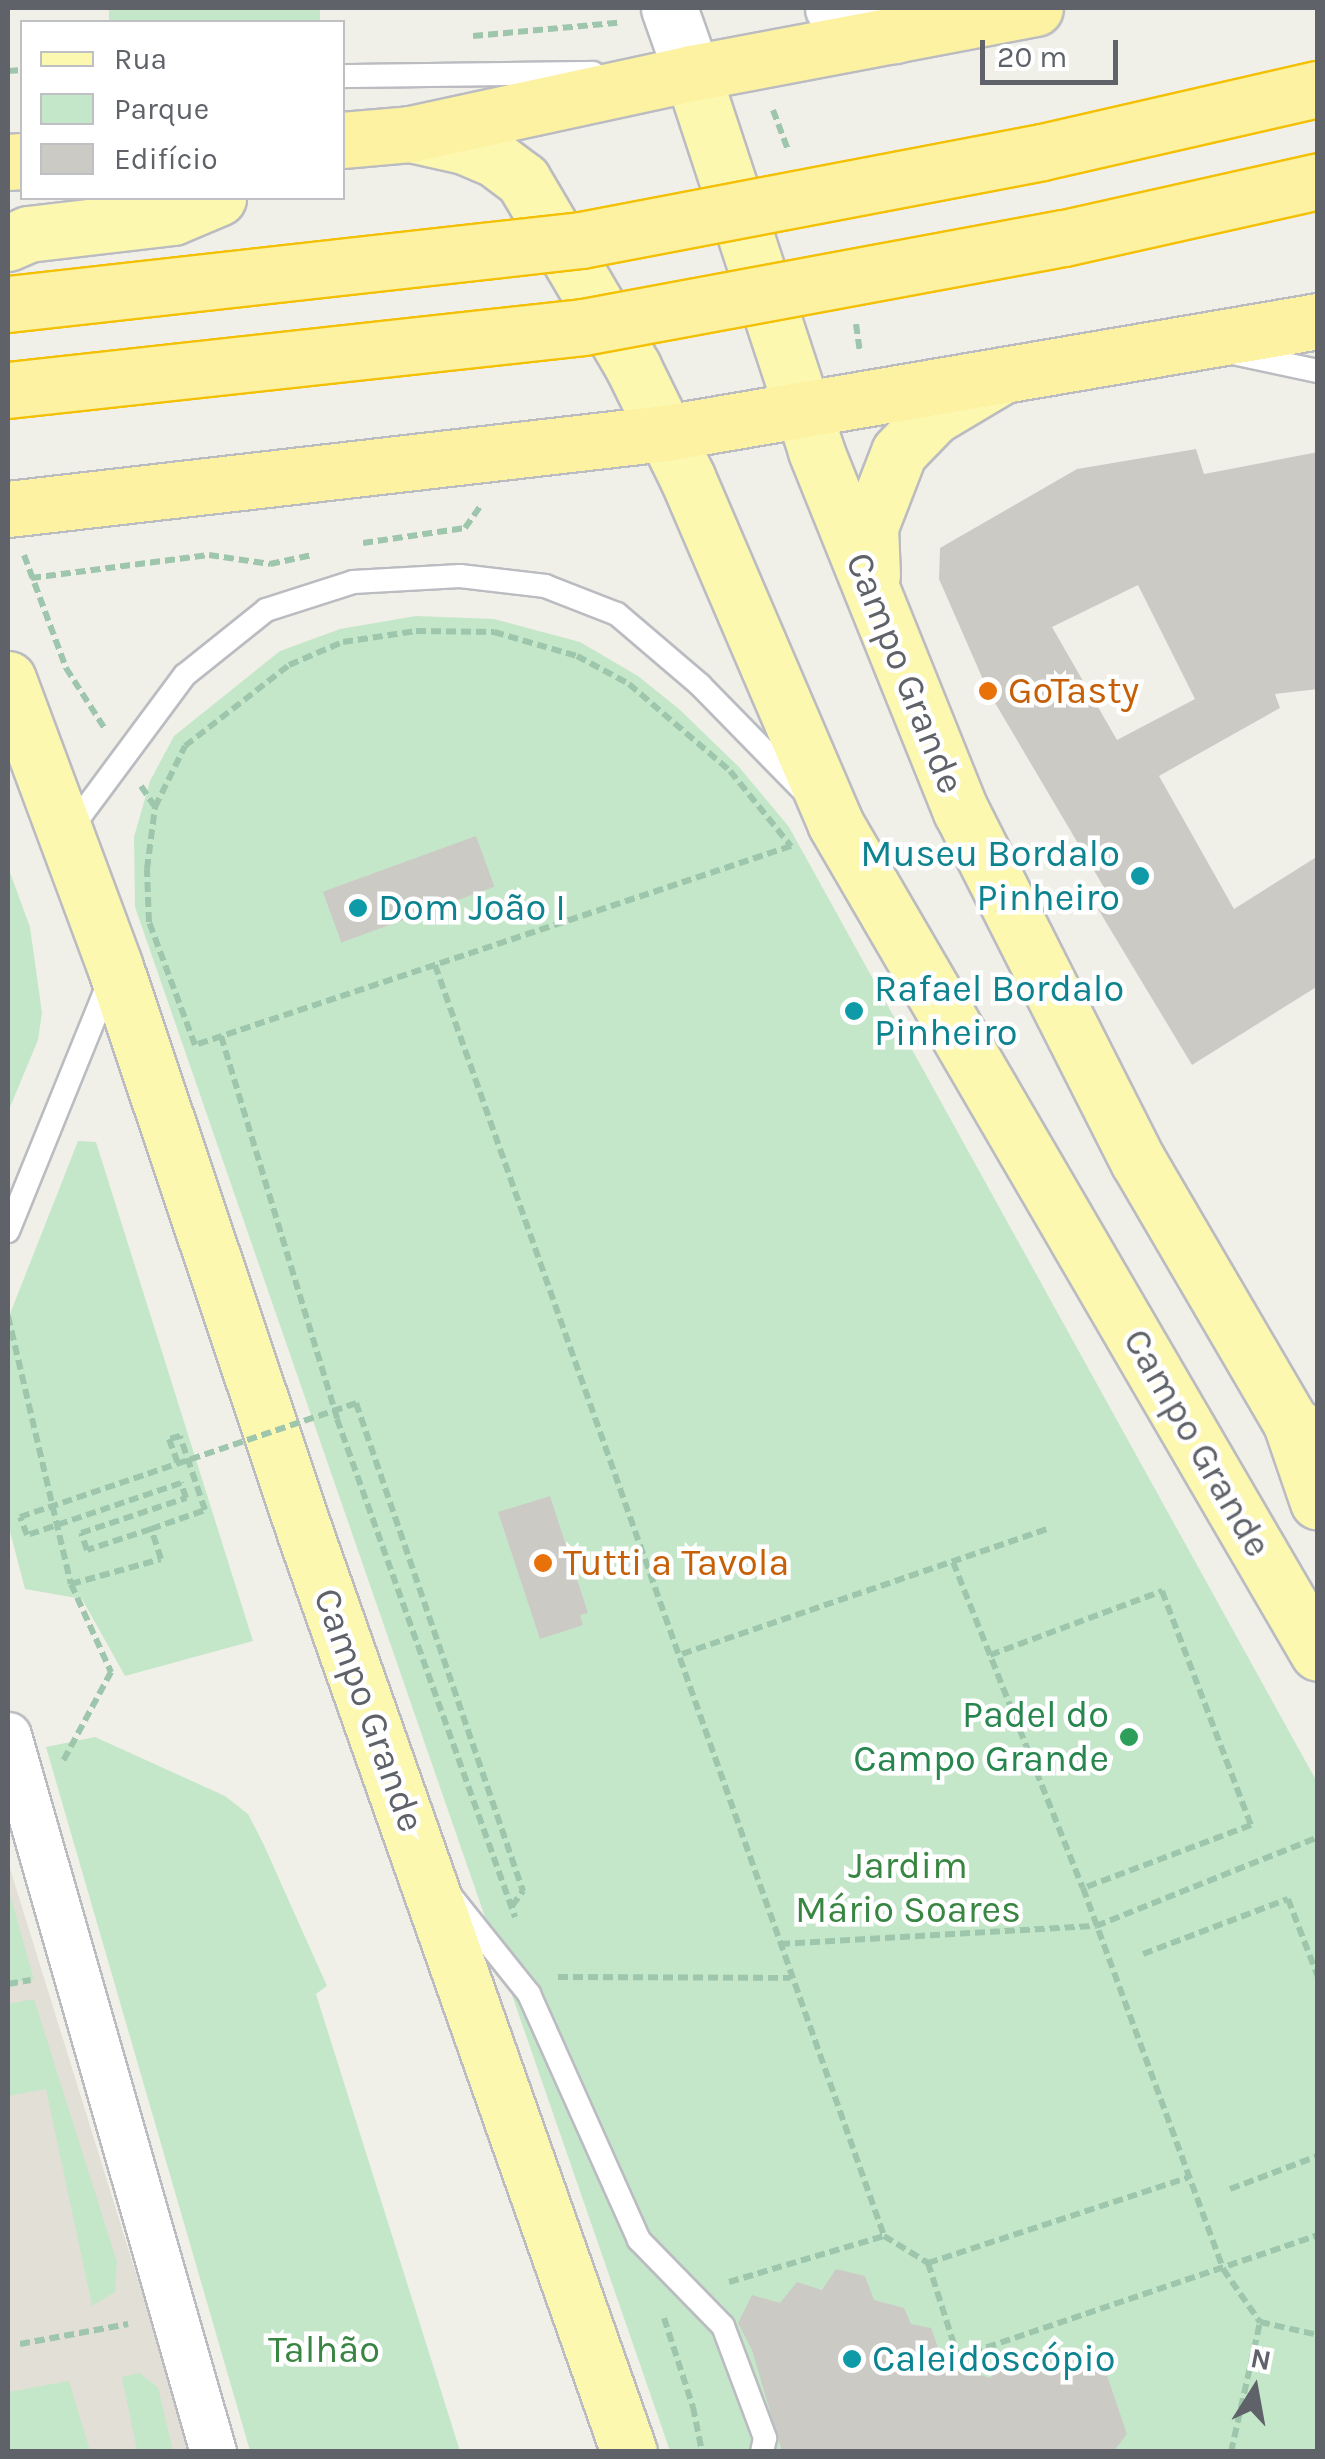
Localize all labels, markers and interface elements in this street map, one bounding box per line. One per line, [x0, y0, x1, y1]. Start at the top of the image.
legend [20, 20, 345, 200]
scale bar [985, 20, 1122, 82]
text: 20 m [997, 39, 1067, 75]
text: Rua [114, 41, 167, 77]
text: Parque [114, 91, 209, 127]
text: Edifício [114, 141, 218, 177]
street label: Campo Grande [836, 546, 974, 800]
place label: GoTasty [1008, 668, 1139, 714]
marker: GoTasty [977, 680, 999, 702]
place label: Museu Bordalo Pinheiro [860, 831, 1120, 921]
marker: Museu Bordalo Pinheiro [1129, 865, 1151, 887]
place label: Dom João I [378, 885, 566, 931]
marker: Dom João I [347, 897, 369, 919]
place label: Rafael Bordalo Pinheiro [874, 966, 1124, 1056]
marker: Rafael Bordalo Pinheiro [843, 1000, 865, 1022]
street label: Campo Grande [1113, 1321, 1281, 1565]
place label: Tutti a Tavola [563, 1540, 789, 1586]
marker: Tutti a Tavola [532, 1552, 554, 1574]
street label: Campo Grande [304, 1582, 434, 1838]
place label: Padel do Campo Grande [853, 1692, 1109, 1782]
marker: Padel do Campo Grande [1118, 1726, 1140, 1748]
park label: Jardim Mário Soares [795, 1843, 1021, 1932]
park label: Talhão [268, 2327, 380, 2373]
place label: Caleidoscópio [872, 2336, 1116, 2382]
north arrow [1205, 2339, 1305, 2439]
text: N [1248, 2341, 1274, 2377]
marker: Caleidoscópio [841, 2348, 863, 2370]

